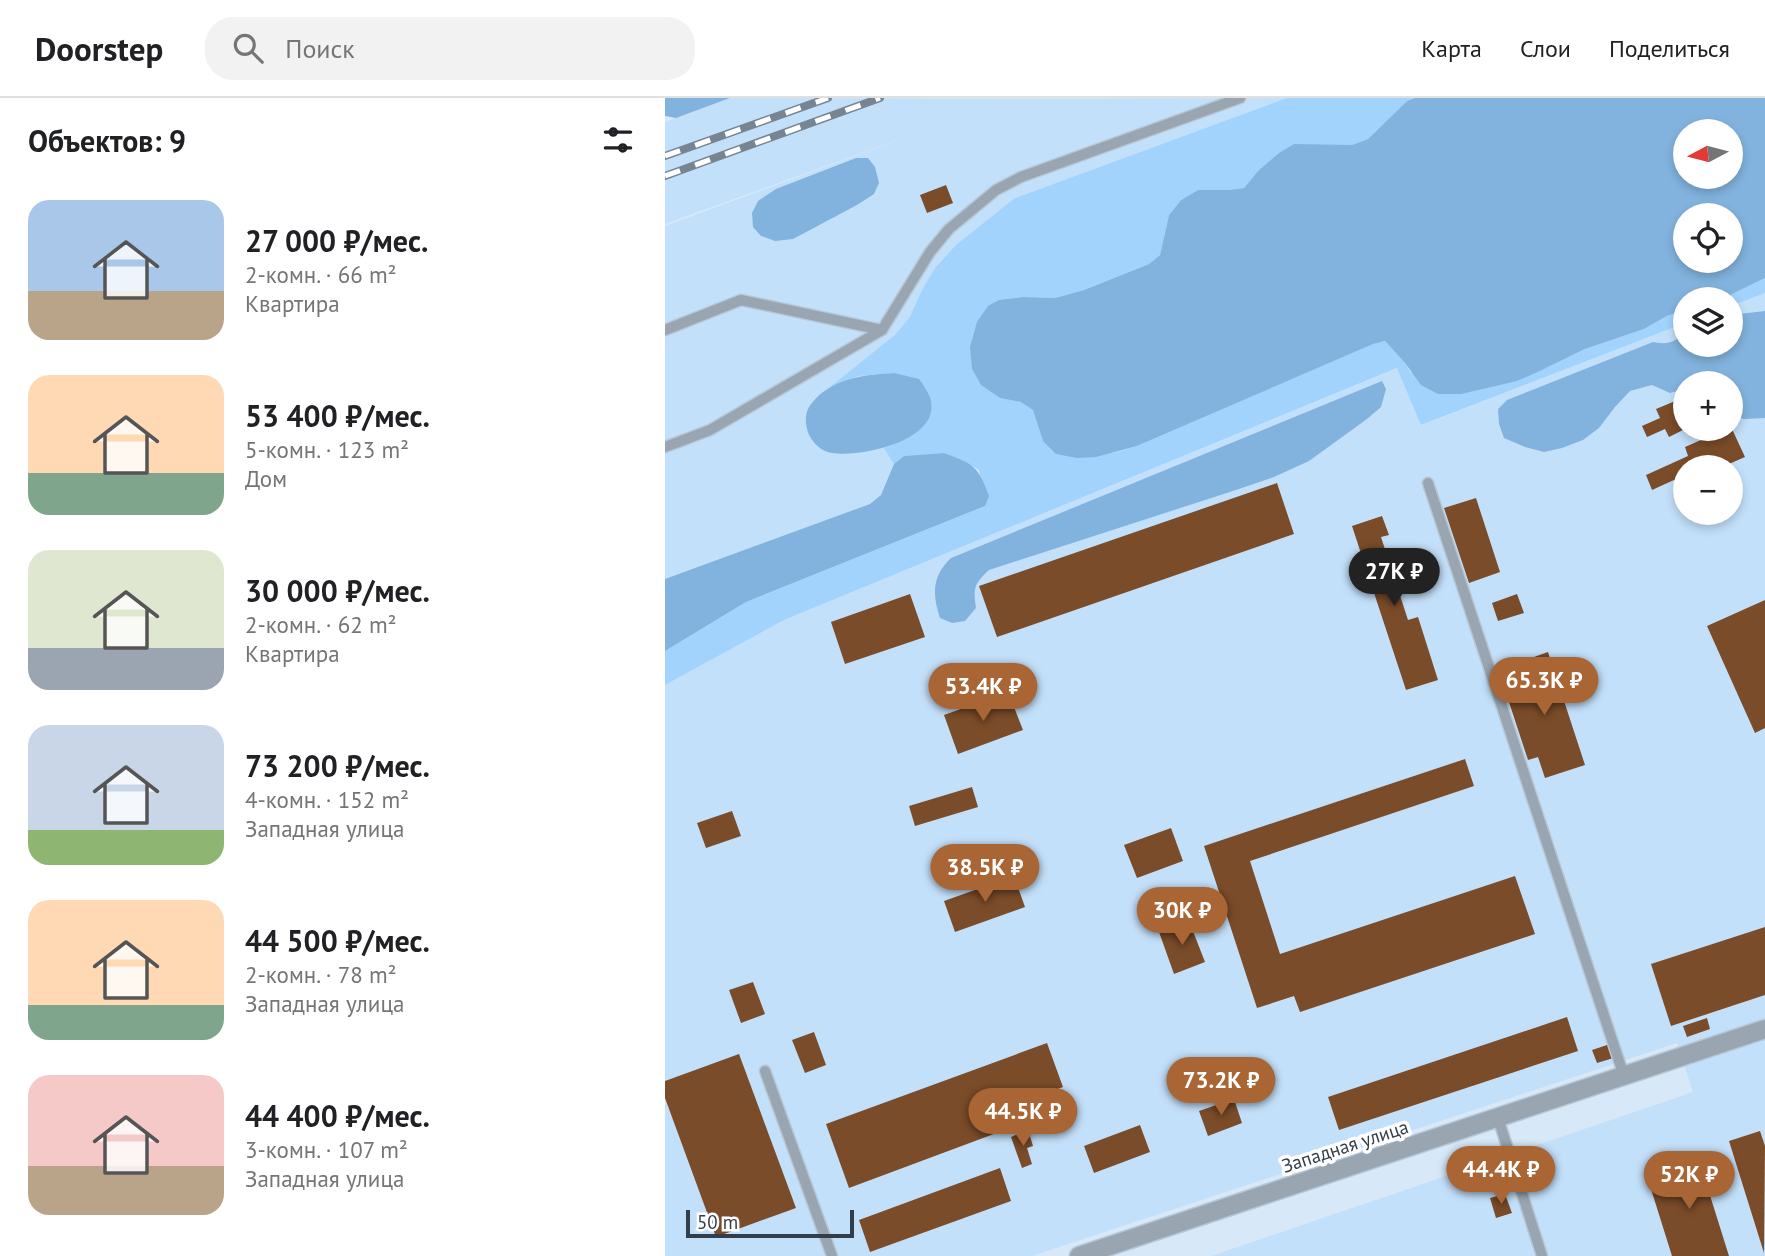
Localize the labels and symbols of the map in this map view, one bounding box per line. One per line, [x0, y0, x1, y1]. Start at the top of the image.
north arrow [1673, 119, 1743, 189]
pin: 27K ₽ [1345, 548, 1443, 608]
pin: 65.3K ₽ [1479, 658, 1609, 717]
pin: 53.4K ₽ [918, 664, 1048, 723]
pin: 38.5K ₽ [920, 844, 1050, 904]
pin: 30K ₽ [1133, 888, 1231, 947]
pin: 73.2K ₽ [1156, 1058, 1286, 1117]
pin: 44.5K ₽ [958, 1088, 1088, 1148]
street label: Западная улица [1279, 1114, 1411, 1178]
pin: 44.4K ₽ [1436, 1146, 1566, 1206]
pin: 52K ₽ [1640, 1152, 1738, 1211]
scale bar [686, 1207, 854, 1239]

